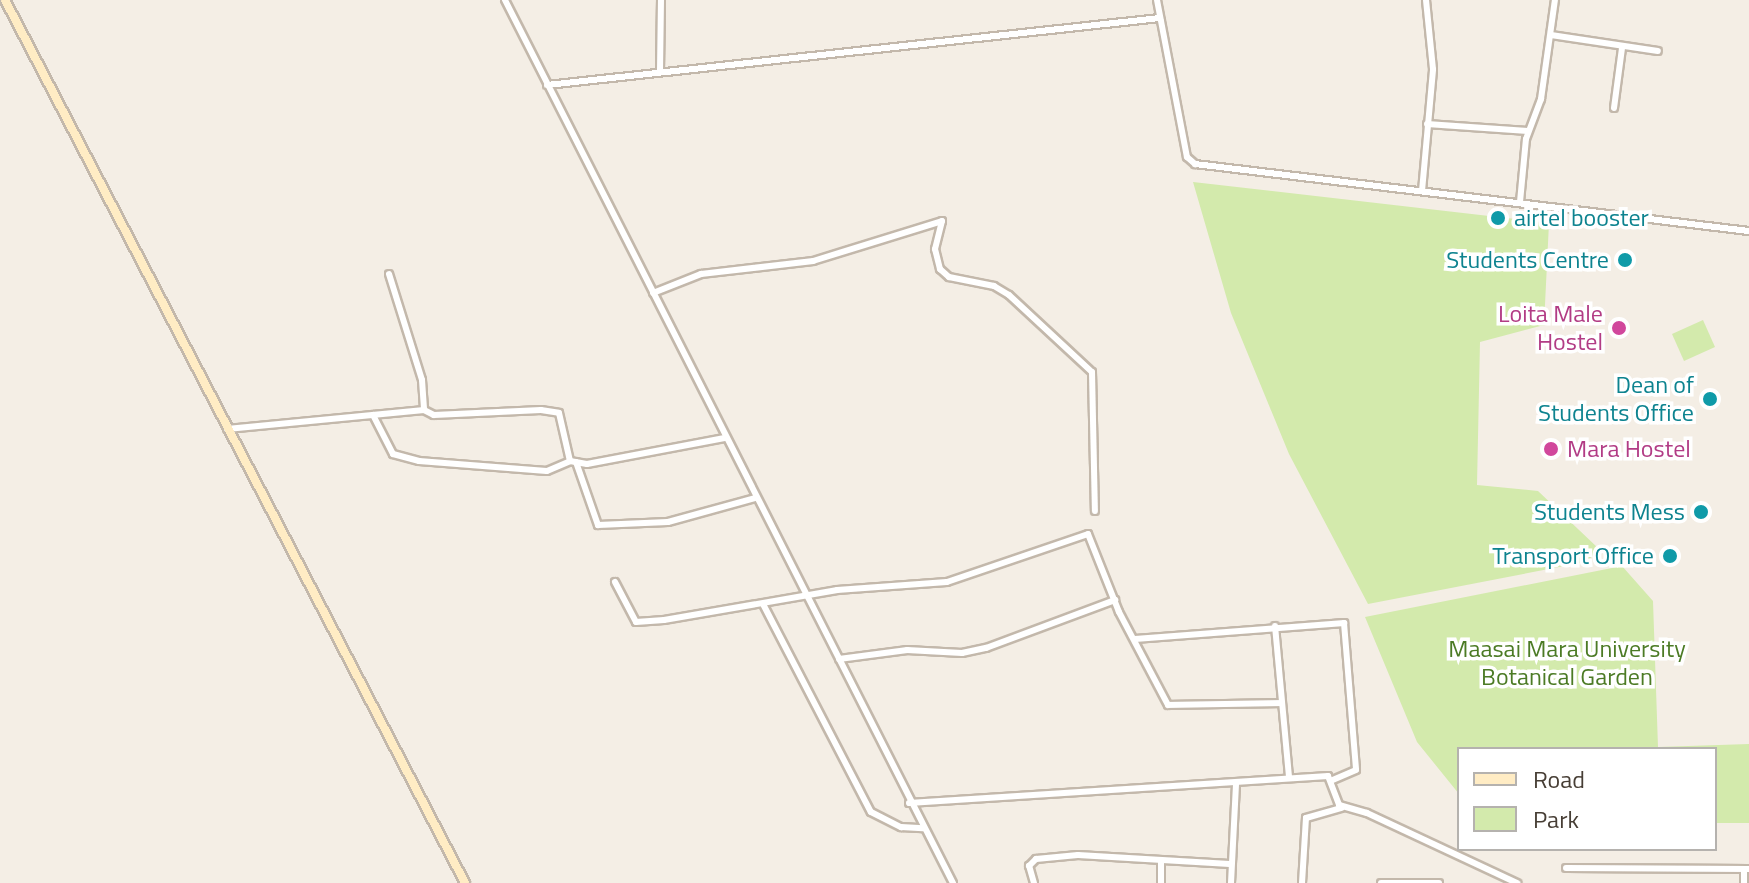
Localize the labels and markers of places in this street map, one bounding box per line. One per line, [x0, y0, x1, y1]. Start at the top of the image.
place label: airtel booster [1514, 204, 1649, 232]
marker: airtel booster [1489, 209, 1507, 227]
place label: Students Centre [1446, 246, 1609, 274]
marker: Students Centre [1616, 251, 1634, 269]
place label: Loita Male Hostel [1498, 300, 1603, 356]
marker: Loita Male Hostel [1610, 319, 1628, 337]
place label: Dean of Students Office [1538, 371, 1694, 427]
marker: Dean of Students Office [1701, 390, 1719, 408]
place label: Mara Hostel [1567, 435, 1691, 463]
marker: Mara Hostel [1542, 440, 1560, 458]
place label: Students Mess [1534, 498, 1685, 526]
marker: Students Mess [1692, 503, 1710, 521]
place label: Transport Office [1492, 542, 1654, 570]
marker: Transport Office [1661, 547, 1679, 565]

